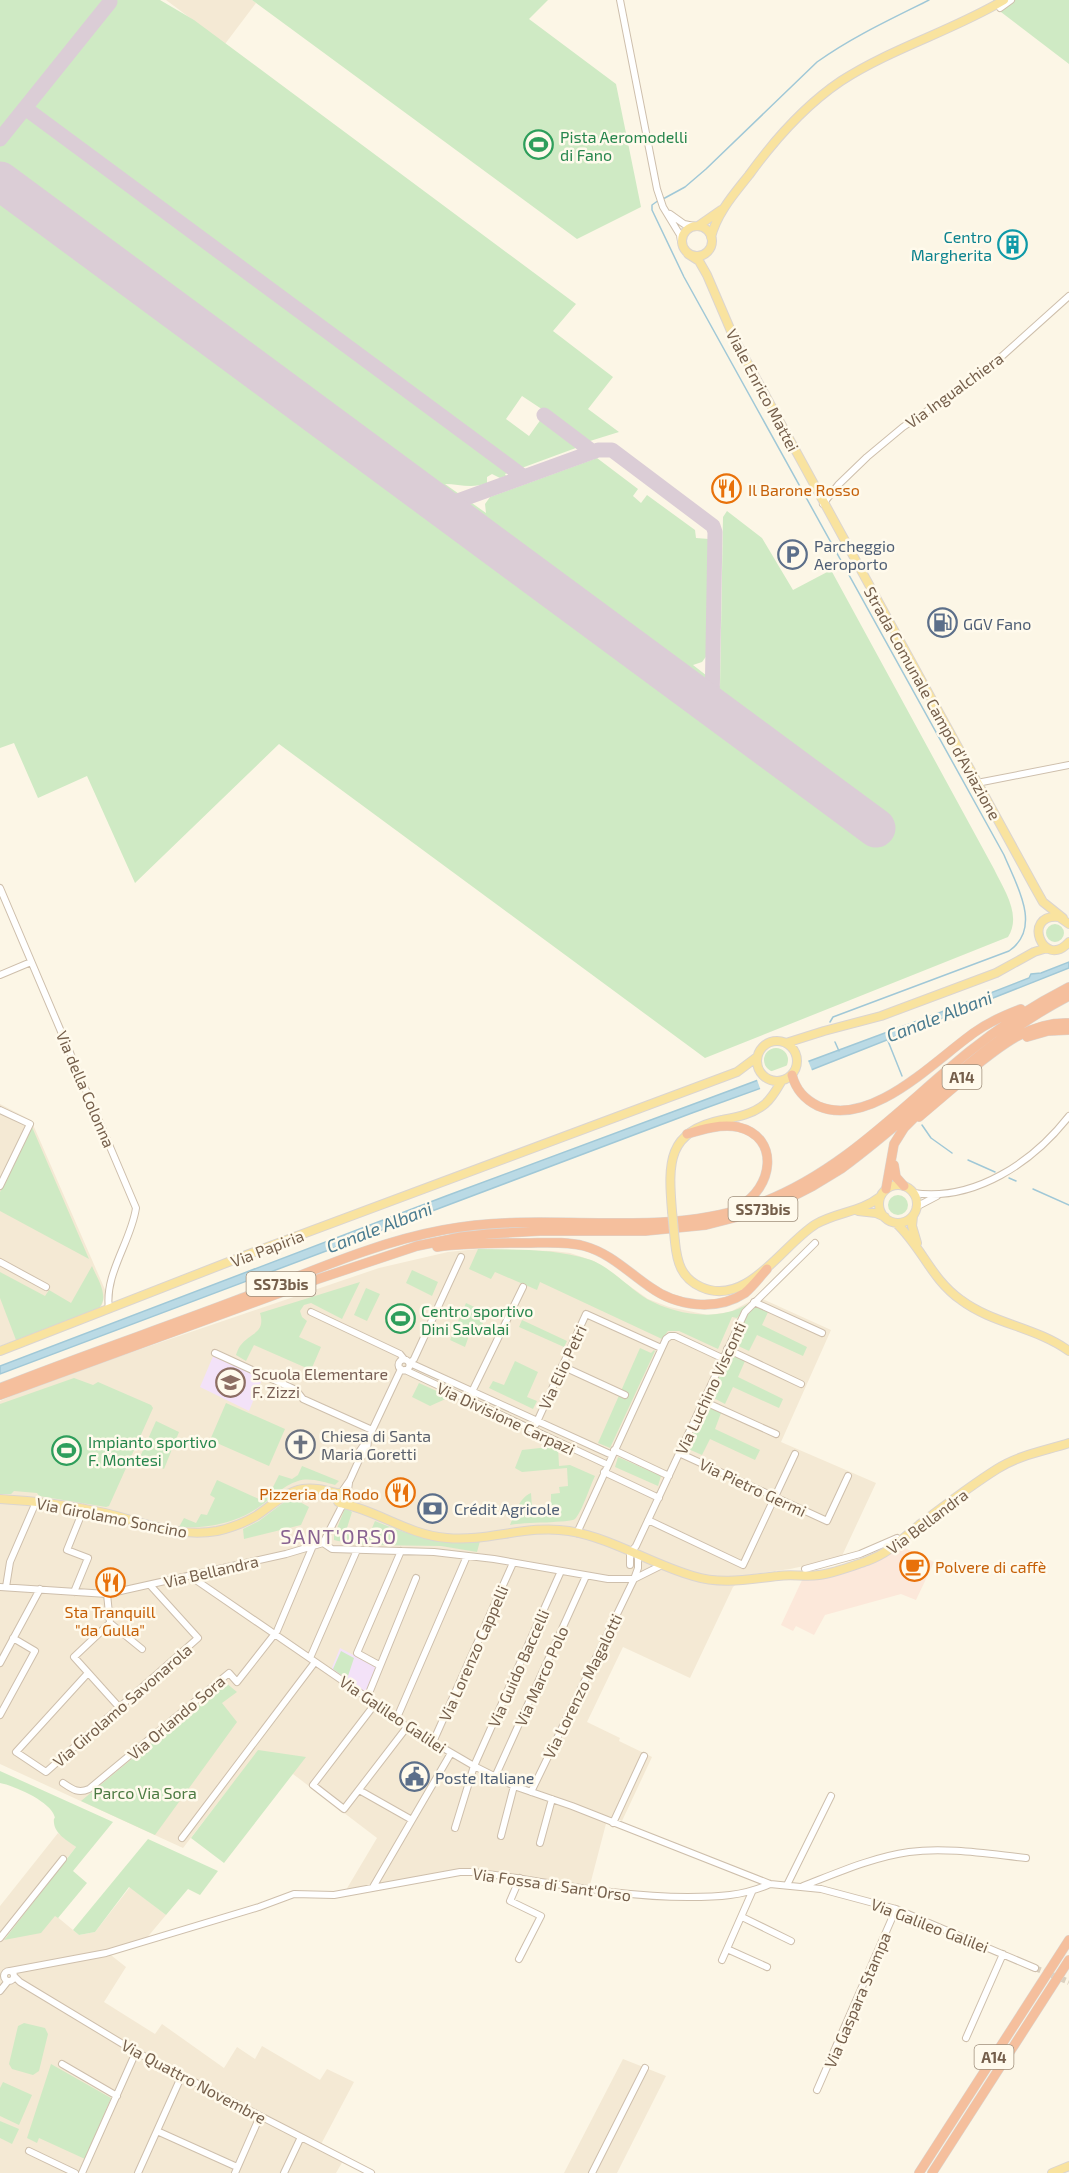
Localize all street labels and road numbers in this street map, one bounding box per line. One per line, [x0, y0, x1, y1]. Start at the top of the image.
street label: Viale Enrico Mattei [723, 326, 803, 454]
street label: Via Ingualchiera [901, 348, 1007, 432]
street label: Strada Comunale Campo d'Aviazione [861, 583, 1005, 823]
street label: Via della Colonna [53, 1028, 119, 1150]
road number: A14 [942, 1065, 982, 1089]
road number: SS73bis [728, 1197, 798, 1221]
street label: Via Papiria [228, 1225, 306, 1271]
road number: SS73bis [246, 1272, 316, 1296]
street label: Via Luchino Visconti [671, 1319, 749, 1457]
street label: Via Elio Petri [534, 1322, 590, 1412]
street label: Via Divisione Carpazi [434, 1378, 578, 1458]
street label: Via Pietro Germi [696, 1454, 810, 1520]
street label: Via Bellandra [883, 1484, 971, 1558]
street label: Via Girolamo Soncino [35, 1493, 189, 1541]
street label: Via Bellandra [162, 1551, 260, 1591]
street label: Via Lorenzo Cappelli [434, 1582, 512, 1724]
street label: Via Guido Baccelli [483, 1606, 553, 1730]
street label: Via Lorenzo Magalotti [539, 1611, 625, 1761]
street label: Via Marco Polo [510, 1623, 572, 1729]
street label: Via Girolamo Savonarola [49, 1640, 195, 1770]
street label: Via Orlando Sora [124, 1671, 228, 1763]
street label: Via Galileo Galilei [336, 1671, 450, 1757]
street label: Via Fossa di Sant'Orso [472, 1863, 632, 1905]
street label: Via Galileo Galilei [868, 1894, 992, 1956]
street label: Via Gaspara Stampa [820, 1929, 894, 2071]
street label: Via Quattro Novembre [118, 2035, 270, 2128]
road number: A14 [974, 2045, 1014, 2069]

